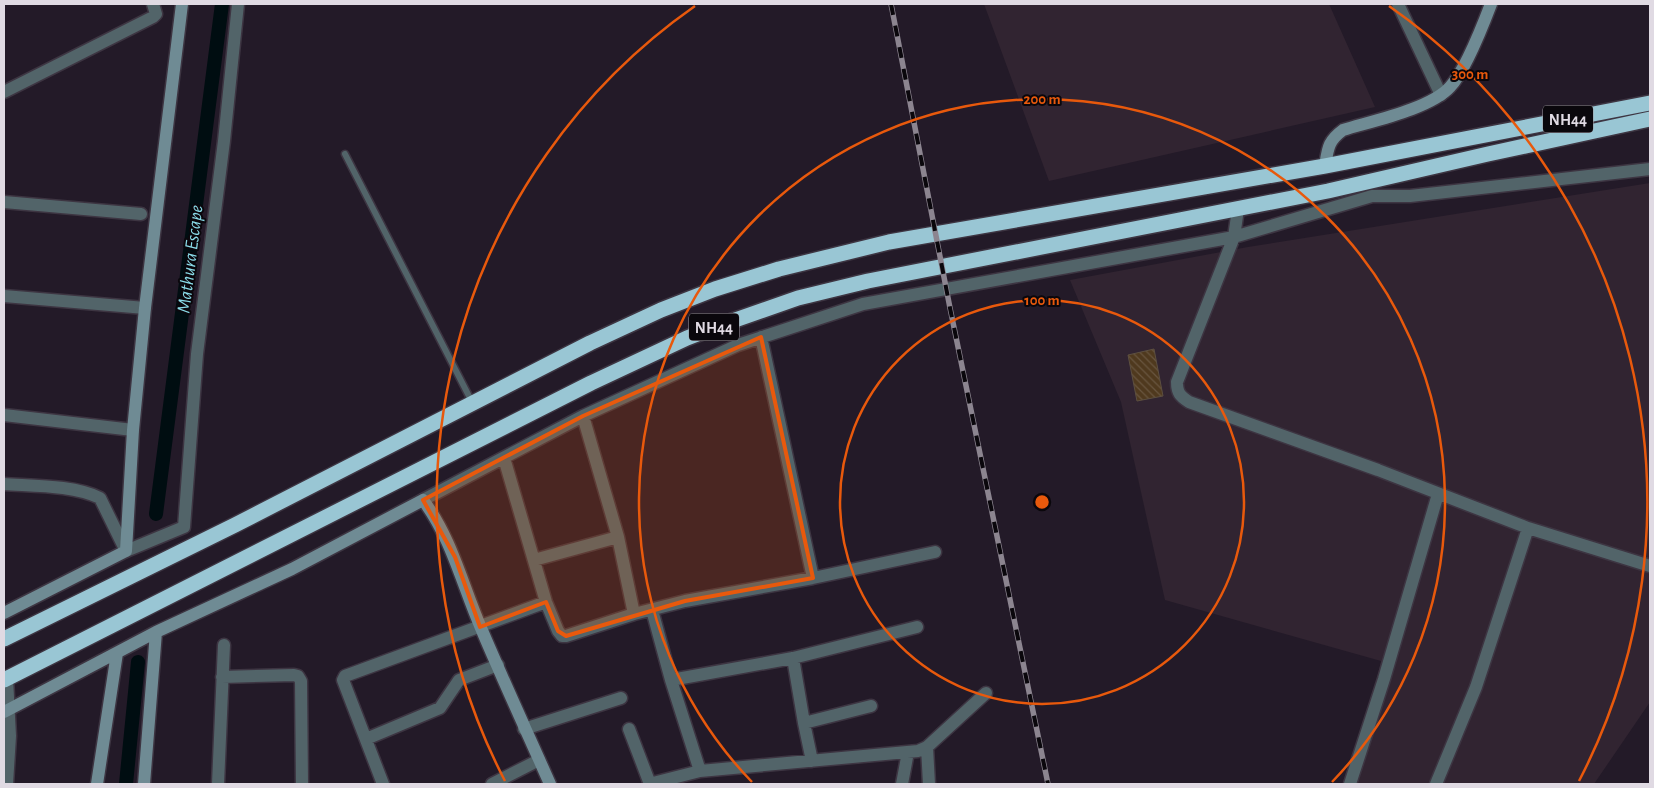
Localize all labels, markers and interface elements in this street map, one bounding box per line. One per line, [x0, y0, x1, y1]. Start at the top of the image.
text: 300 m [1452, 67, 1488, 82]
text: 200 m [1023, 92, 1061, 107]
road number: NH44 [1543, 106, 1593, 132]
water label: Mathura Escape [174, 204, 207, 314]
text: 100 m [1024, 293, 1060, 308]
road number: NH44 [689, 314, 739, 341]
centre of rings [1033, 493, 1051, 511]

